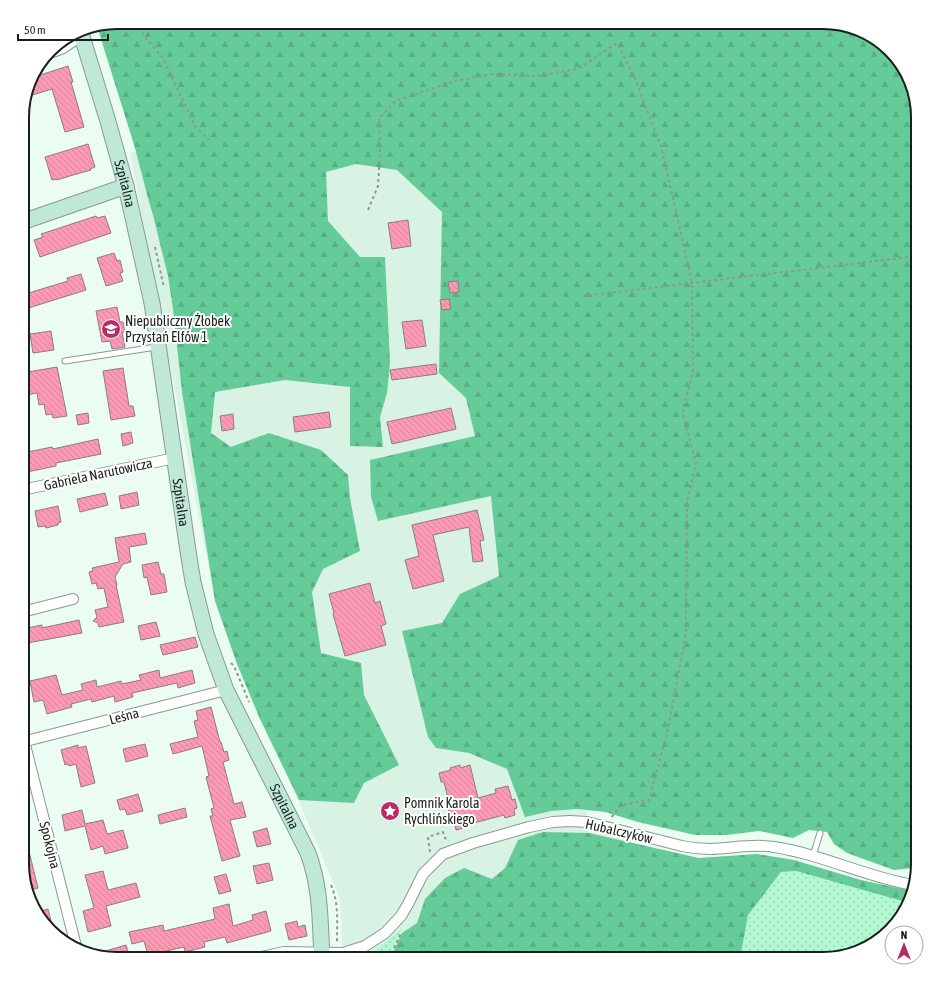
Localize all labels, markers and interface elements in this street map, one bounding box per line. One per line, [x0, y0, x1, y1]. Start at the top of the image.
scale bar [18, 16, 108, 42]
text: 50 m [24, 23, 46, 37]
street label: Szpitalna [111, 158, 138, 209]
place label: Niepubliczny Żłobek Przystań Elfów 1 [125, 313, 230, 345]
school or university icon: Niepubliczny Żłobek Przystań Elfów 1 [100, 318, 122, 340]
street label: Gabriela Narutowicza [42, 455, 154, 493]
street label: Szpitalna [170, 477, 192, 528]
street label: Leśna [107, 704, 141, 728]
street label: Szpitalna [267, 781, 303, 832]
place label: Pomnik Karola Rychlińskiego [404, 795, 480, 827]
place icon: Pomnik Karola Rychlińskiego [379, 800, 401, 822]
street label: Hubalczyków [584, 816, 655, 847]
street label: Spokojna [36, 820, 64, 870]
north arrow [884, 925, 924, 965]
text: N [901, 929, 907, 941]

